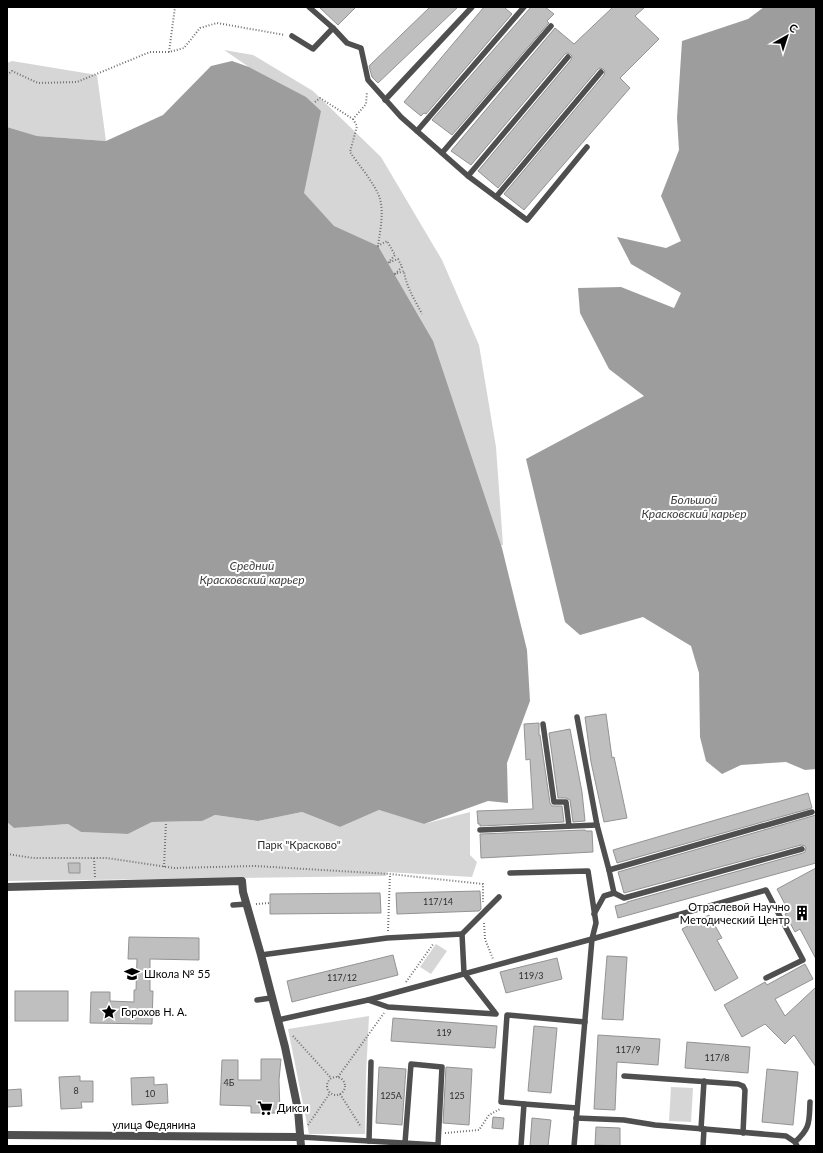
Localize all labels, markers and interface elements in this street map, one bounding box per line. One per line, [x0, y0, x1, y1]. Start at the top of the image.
north arrow [767, 16, 807, 56]
text: С [787, 20, 801, 36]
water label: Большой Красковский карьер [641, 492, 747, 521]
water label: Средний Красковский карьер [199, 558, 305, 587]
park label: Парк "Красково" [257, 838, 341, 851]
house number: 117/14 [423, 896, 453, 907]
place label: Отраслевой Научно Методический Центр [680, 900, 790, 926]
building icon: Отраслевой Научно Методический Центр [793, 904, 811, 922]
school or university icon: Школа № 55 [123, 965, 141, 983]
place label: Школа № 55 [144, 967, 210, 980]
house number: 119/3 [519, 970, 543, 981]
house number: 117/12 [327, 972, 357, 983]
place icon: Горохов Н. А. [100, 1003, 118, 1021]
place label: Горохов Н. А. [121, 1005, 187, 1018]
house number: 119 [436, 1027, 452, 1038]
house number: 117/9 [616, 1044, 640, 1055]
house number: 117/8 [705, 1052, 729, 1063]
house number: 4Б [224, 1077, 235, 1088]
house number: 8 [73, 1085, 79, 1096]
house number: 10 [145, 1088, 155, 1099]
house number: 125А [380, 1090, 403, 1101]
house number: 125 [449, 1090, 465, 1101]
supermarket icon: Дикси [256, 1099, 274, 1117]
place label: Дикси [277, 1101, 309, 1114]
street label: улица Федянина [112, 1118, 196, 1131]

